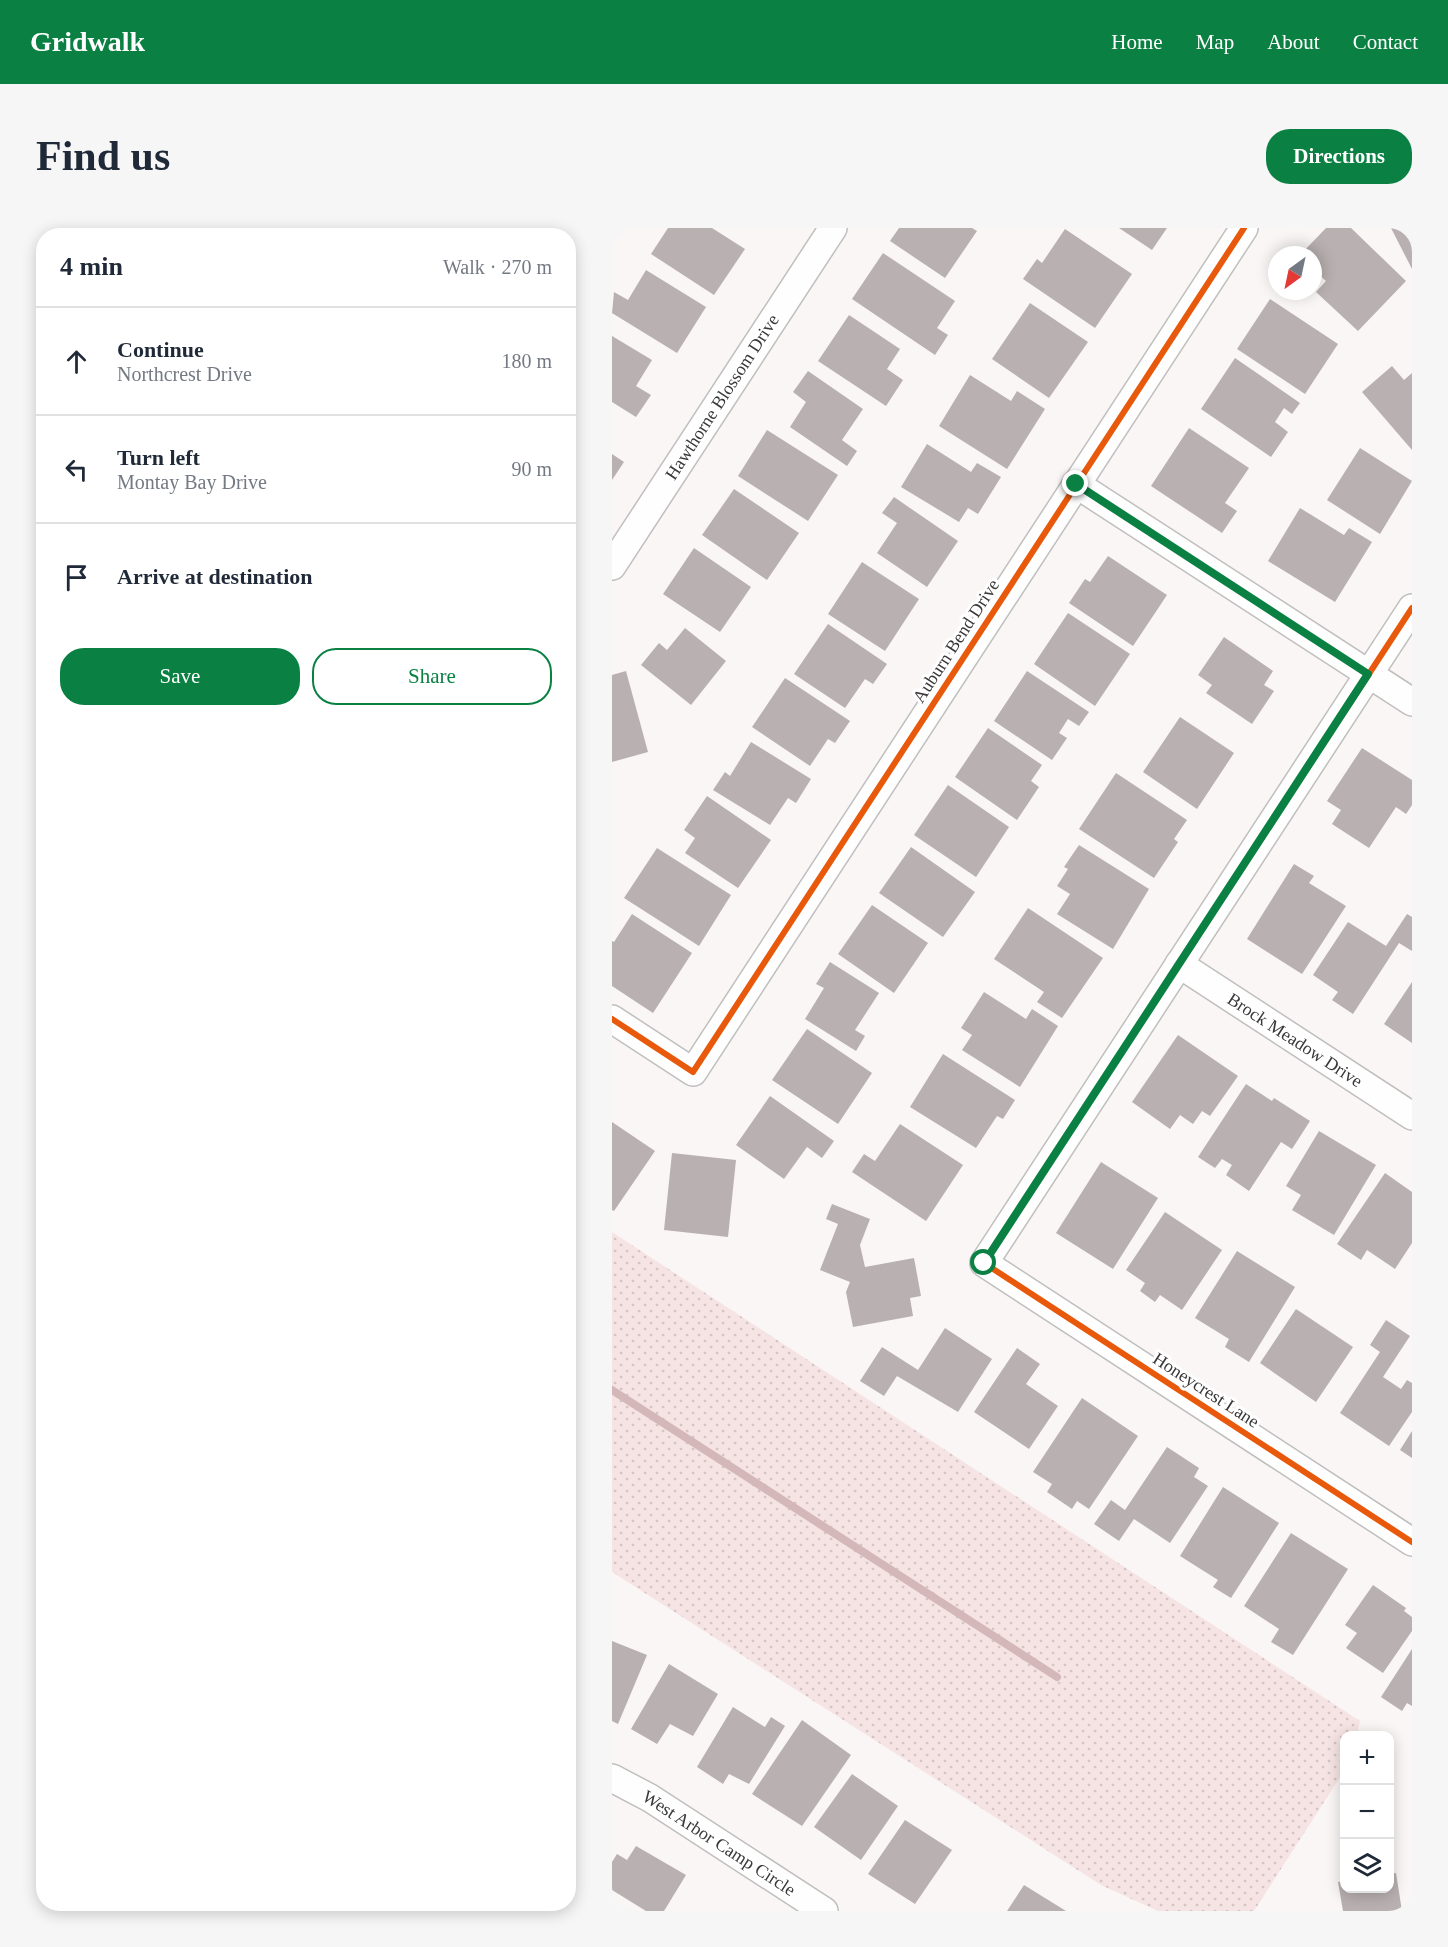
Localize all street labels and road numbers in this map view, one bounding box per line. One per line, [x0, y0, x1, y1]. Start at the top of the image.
street label: Hawthorne Blossom Drive [661, 311, 783, 483]
street label: Auburn Bend Drive [909, 576, 1003, 706]
street label: Brock Meadow Drive [1224, 989, 1366, 1091]
street label: Honeycrest Lane [1149, 1348, 1263, 1432]
street label: West Arbor Camp Circle [639, 1786, 799, 1900]

